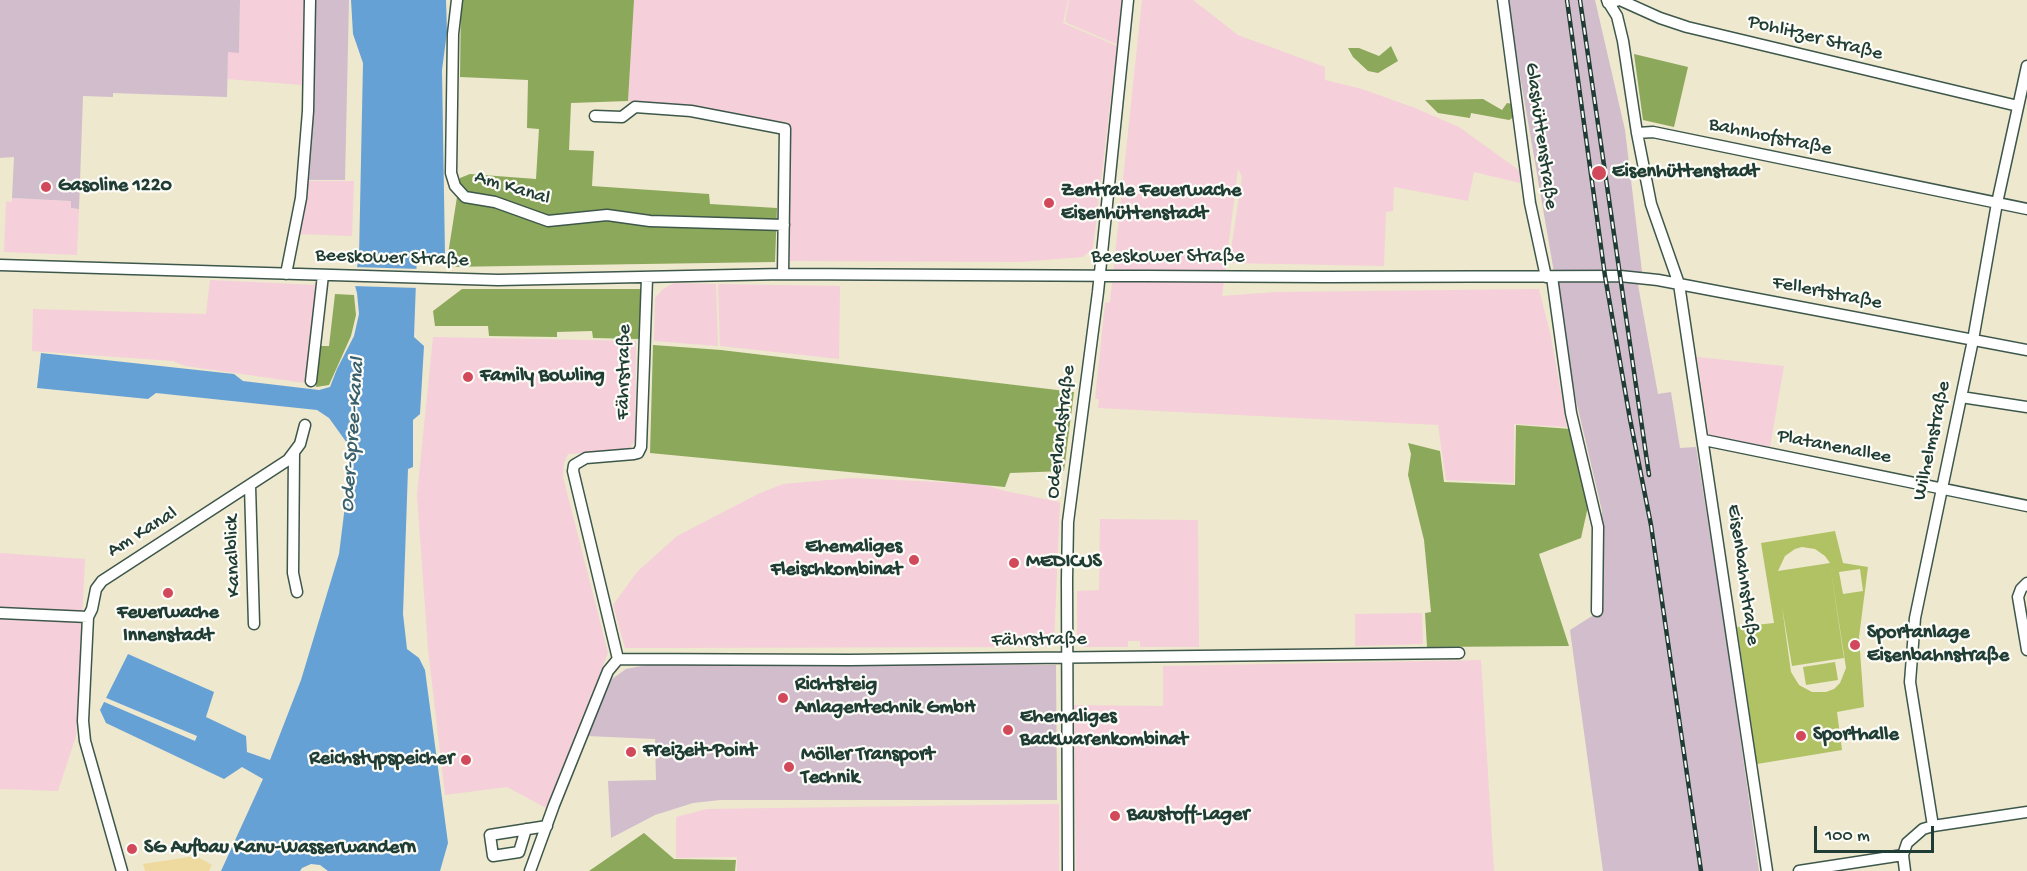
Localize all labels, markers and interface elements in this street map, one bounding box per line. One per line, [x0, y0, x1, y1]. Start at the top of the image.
street label: Pohlitzer Straße [1745, 11, 1885, 67]
street label: Glashüttenstraße [1518, 61, 1562, 211]
street label: Bahnhofstraße [1706, 113, 1834, 163]
place label: Eisenhüttenstadt [1612, 161, 1759, 185]
marker: Eisenhüttenstadt [1590, 164, 1608, 182]
street label: Am Kanal [471, 166, 553, 212]
place label: Gasoline 1220 [58, 175, 172, 199]
marker: Gasoline 1220 [39, 180, 53, 194]
place label: Zentrale Feuerwache Eisenhüttenstadt [1061, 180, 1241, 227]
marker: Zentrale Feuerwache Eisenhüttenstadt [1042, 196, 1056, 210]
street label: Beeskower Straße [315, 244, 469, 274]
street label: Beeskower Straße [1091, 246, 1245, 270]
street label: Fellertstraße [1770, 272, 1884, 316]
street label: Fährstraße [612, 324, 638, 420]
water label: Oder-Spree-Kanal [336, 357, 372, 513]
street label: Oderlandstraße [1042, 364, 1082, 500]
place label: Family Bowling [480, 365, 605, 389]
marker: Family Bowling [461, 370, 475, 384]
street label: Wilhelmstraße [1909, 379, 1957, 503]
street label: Platanenallee [1775, 425, 1893, 471]
street label: Am Kanal [104, 502, 182, 564]
street label: Eisenbahnstraße [1720, 503, 1764, 647]
street label: Kanalblick [221, 515, 247, 597]
place label: Ehemaliges Fleischkombinat [771, 536, 902, 583]
place label: MEDICUS [1026, 551, 1102, 575]
marker: Ehemaliges Fleischkombinat [907, 553, 921, 567]
marker: MEDICUS [1007, 556, 1021, 570]
marker: Feuerwache Innenstadt [161, 586, 175, 600]
place label: Feuerwache Innenstadt [117, 602, 219, 649]
place label: Sportanlage Eisenbahnstraße [1867, 622, 2009, 669]
street label: Fährstraße [991, 628, 1087, 654]
marker: Sportanlage Eisenbahnstraße [1848, 638, 1862, 652]
place label: Richtsteig Anlagentechnik GmbH [795, 674, 975, 721]
marker: Richtsteig Anlagentechnik GmbH [776, 691, 790, 705]
place label: Ehemaliges Backwarenkombinat [1020, 706, 1188, 753]
marker: Ehemaliges Backwarenkombinat [1001, 723, 1015, 737]
place label: Sporthalle [1813, 724, 1899, 748]
marker: Sporthalle [1794, 729, 1808, 743]
place label: Freizeit-Point [643, 740, 756, 764]
place label: Möller Transport Technik [801, 744, 934, 791]
marker: Freizeit-Point [624, 745, 638, 759]
place label: Reichstypspeicher [309, 748, 454, 772]
marker: Reichstypspeicher [459, 753, 473, 767]
marker: Möller Transport Technik [782, 760, 796, 774]
place label: Baustoff-Lager [1127, 804, 1249, 828]
marker: Baustoff-Lager [1108, 809, 1122, 823]
scale bar [1817, 814, 1937, 852]
text: 100 m [1825, 826, 1870, 847]
place label: SG Aufbau Kanu-Wasserwandern [144, 837, 416, 861]
marker: SG Aufbau Kanu-Wasserwandern [125, 842, 139, 856]

